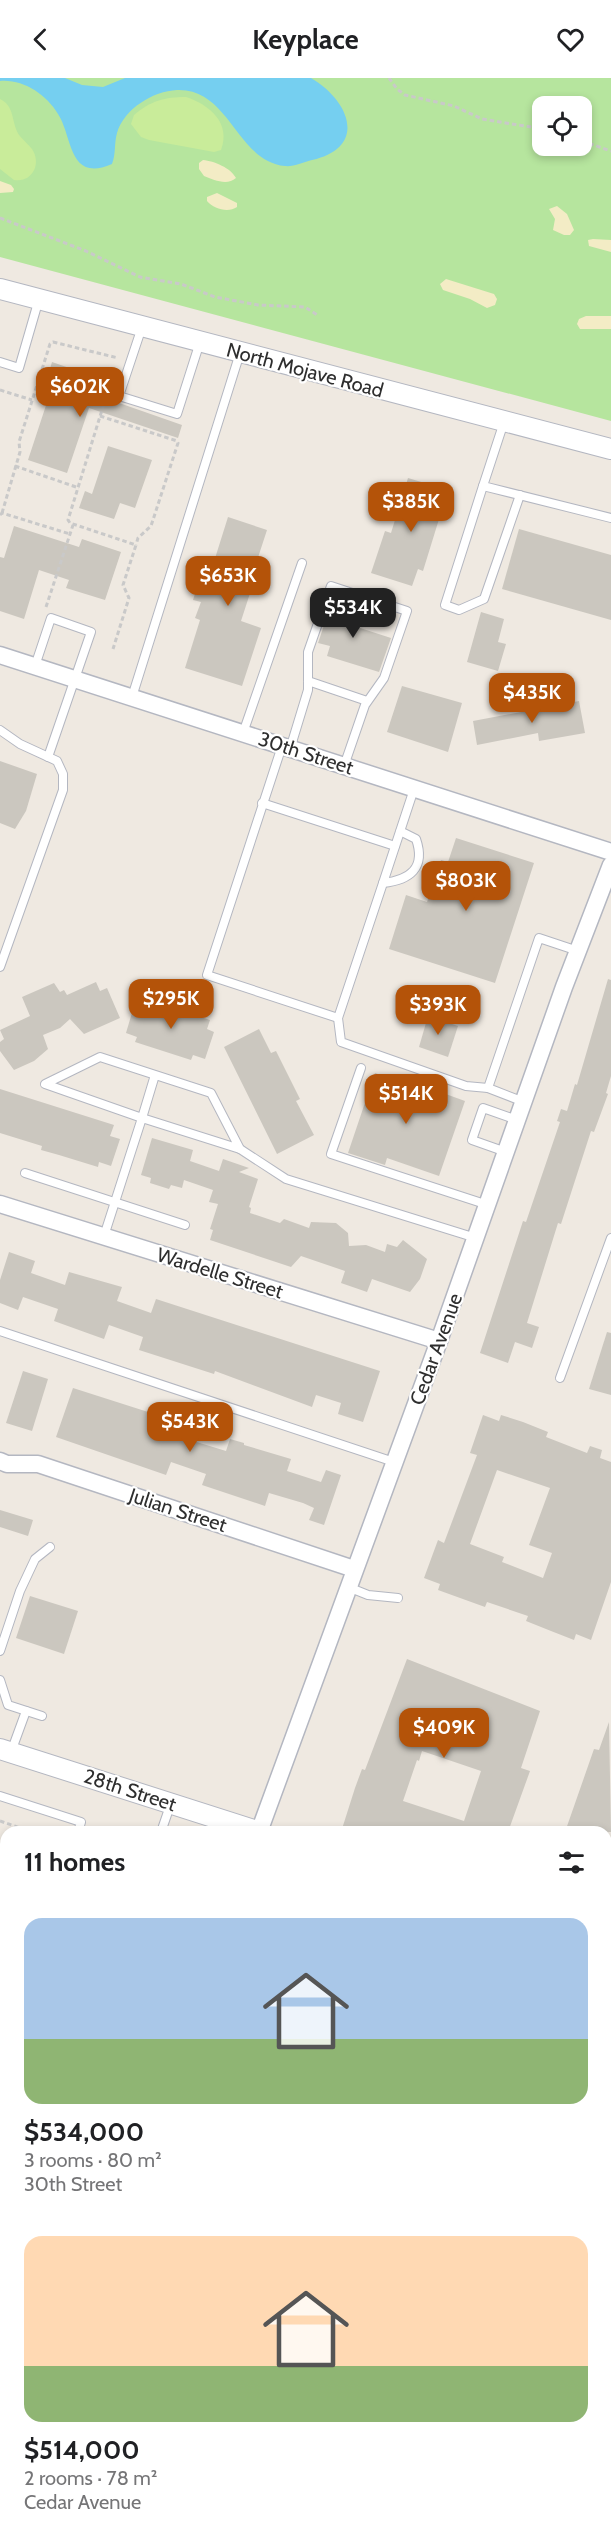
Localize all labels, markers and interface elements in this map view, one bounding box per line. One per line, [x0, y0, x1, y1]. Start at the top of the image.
icon: back [24, 23, 57, 56]
text: Keyplace [252, 23, 359, 56]
icon: heart [554, 23, 587, 56]
map controls [532, 96, 592, 156]
button: locate [532, 96, 592, 156]
street label: North Mojave Road [224, 338, 386, 402]
pin: $602K [38, 367, 122, 418]
text: $602K [50, 374, 110, 398]
pin: $385K [369, 482, 453, 533]
text: $385K [382, 489, 440, 513]
pin: $653K [186, 556, 270, 607]
text: $653K [200, 563, 256, 587]
pin: $534K [311, 588, 395, 639]
text: $534K [324, 595, 382, 619]
pin: $435K [490, 673, 574, 724]
text: $435K [503, 680, 561, 704]
street label: 30th Street [256, 726, 357, 780]
pin: $803K [424, 861, 508, 912]
text: $803K [435, 868, 497, 892]
pin: $295K [129, 979, 213, 1030]
pin: $393K [396, 985, 480, 1036]
text: $295K [143, 986, 199, 1010]
text: $393K [410, 992, 466, 1016]
pin: $514K [364, 1074, 448, 1125]
text: $514K [379, 1081, 433, 1105]
street label: Wardelle Street [154, 1242, 286, 1304]
street label: Cedar Avenue [405, 1290, 467, 1408]
pin: $543K [148, 1402, 232, 1453]
text: $543K [161, 1409, 219, 1433]
street label: Julian Street [125, 1483, 230, 1537]
pin: $409K [402, 1708, 486, 1759]
text: $409K [413, 1715, 475, 1739]
street label: 28th Street [81, 1764, 180, 1816]
text: 11 homes [24, 1846, 125, 1878]
icon: filters [555, 1846, 588, 1879]
icon: home [252, 1957, 360, 2065]
text: $534,000 [24, 2116, 144, 2148]
text: 3 rooms · 80 m² [24, 2148, 162, 2172]
text: 30th Street [24, 2172, 122, 2196]
icon: home [252, 2275, 360, 2383]
text: $514,000 [24, 2434, 140, 2466]
text: 2 rooms · 78 m² [24, 2466, 157, 2490]
text: Cedar Avenue [24, 2490, 141, 2514]

